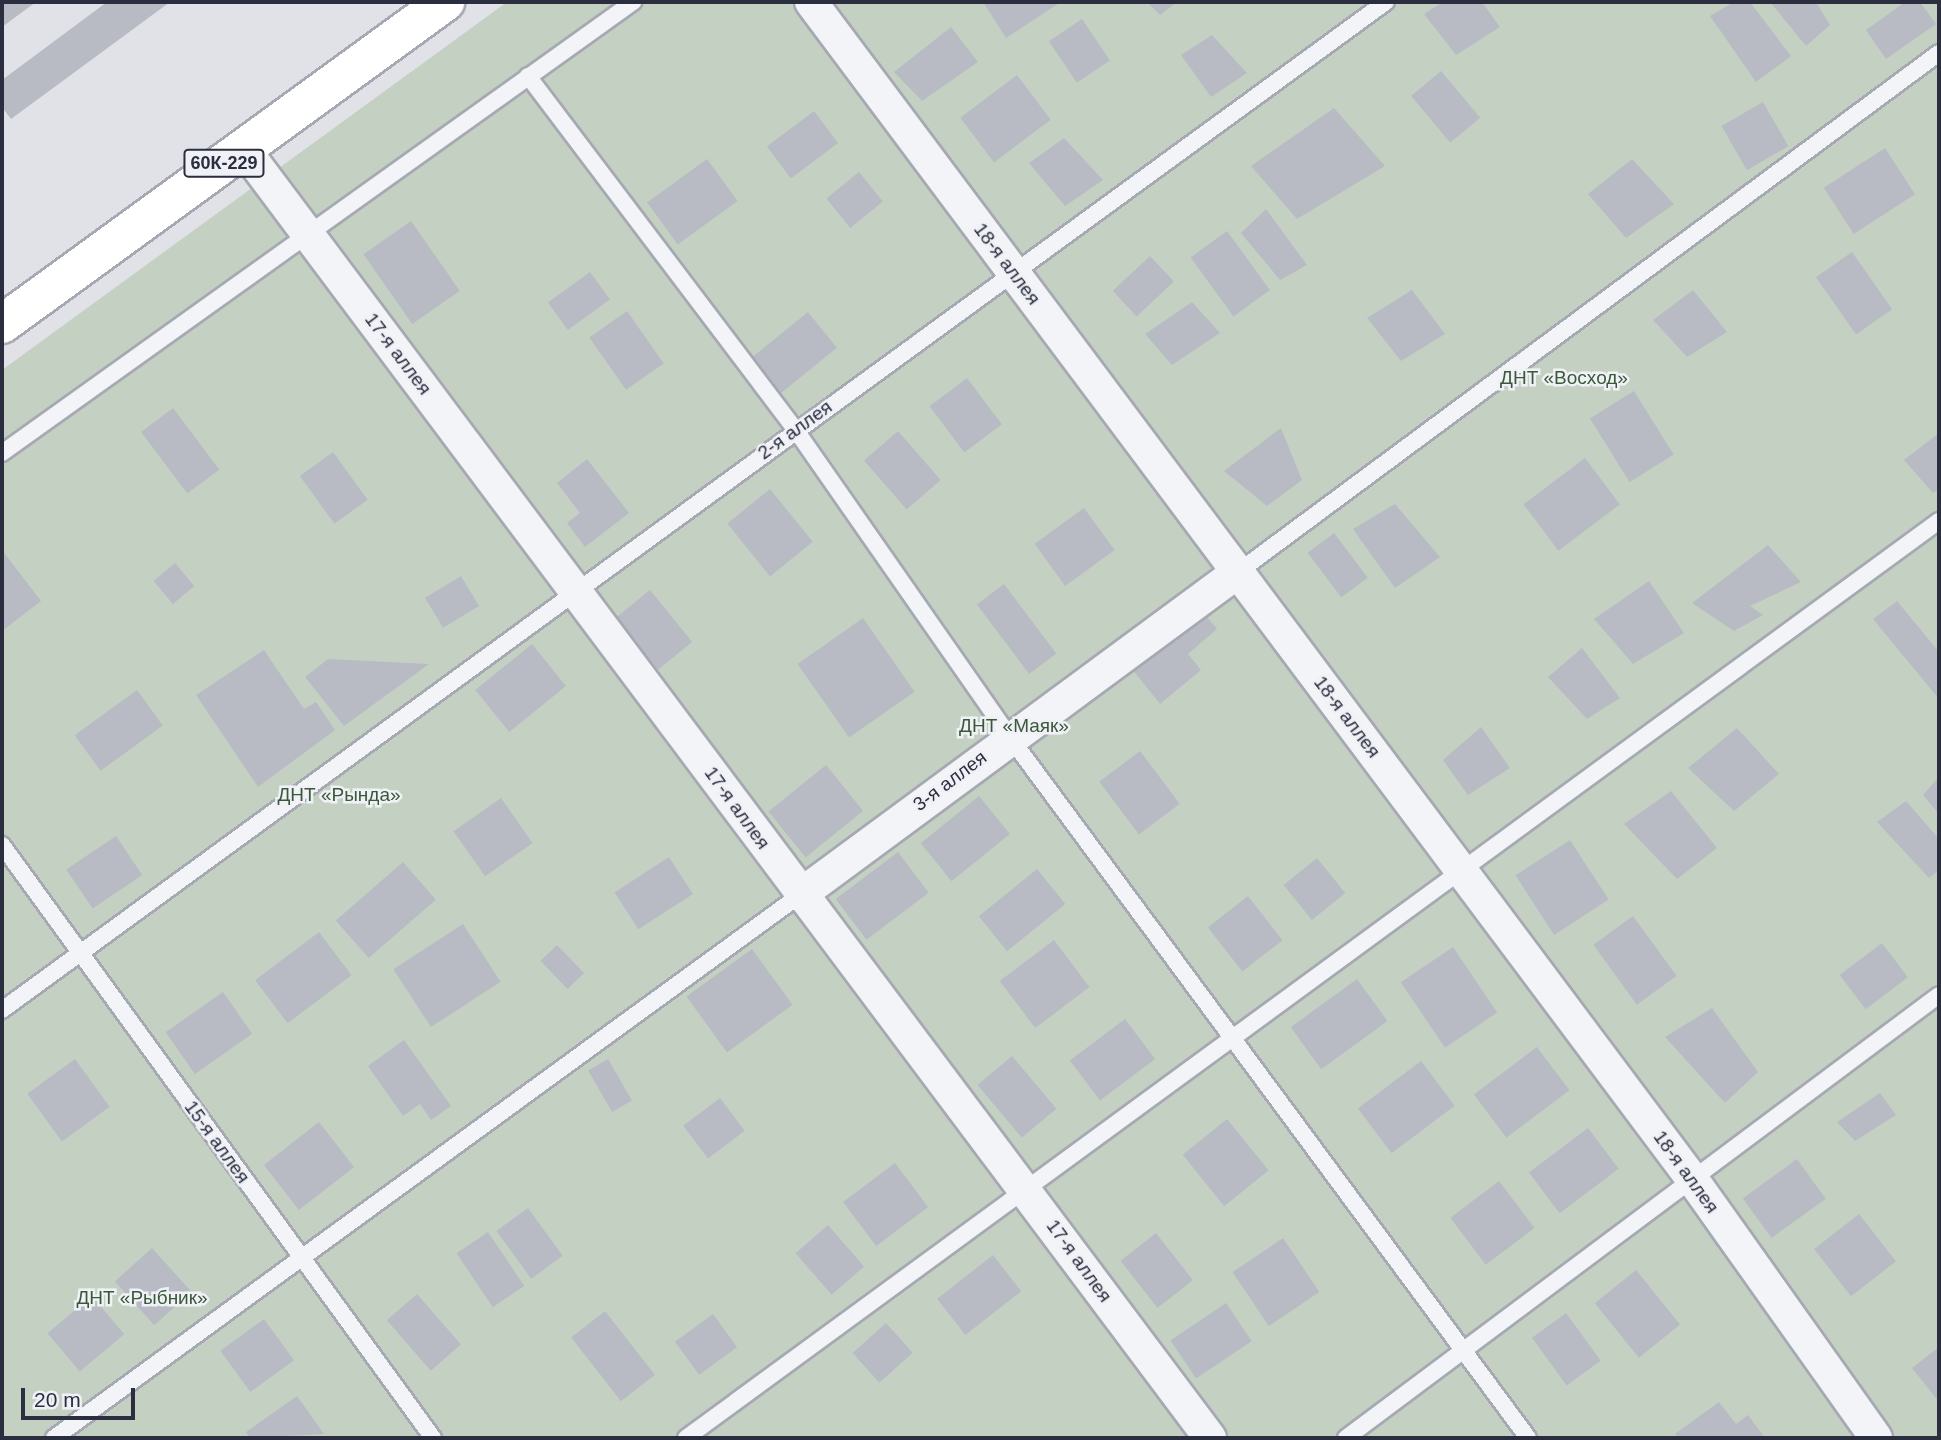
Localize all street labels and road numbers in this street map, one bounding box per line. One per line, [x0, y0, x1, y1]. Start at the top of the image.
road number: 60К-229 [182, 148, 266, 178]
street label: 18-я аллея [969, 219, 1045, 309]
street label: 17-я аллея [360, 309, 436, 399]
street label: 2-я аллея [753, 395, 837, 465]
street label: 18-я аллея [1309, 672, 1385, 762]
street label: 3-я аллея [909, 746, 991, 816]
street label: 17-я аллея [699, 762, 775, 854]
street label: 15-я аллея [179, 1096, 255, 1188]
street label: 18-я аллея [1648, 1126, 1724, 1218]
street label: 17-я аллея [1041, 1215, 1117, 1307]

